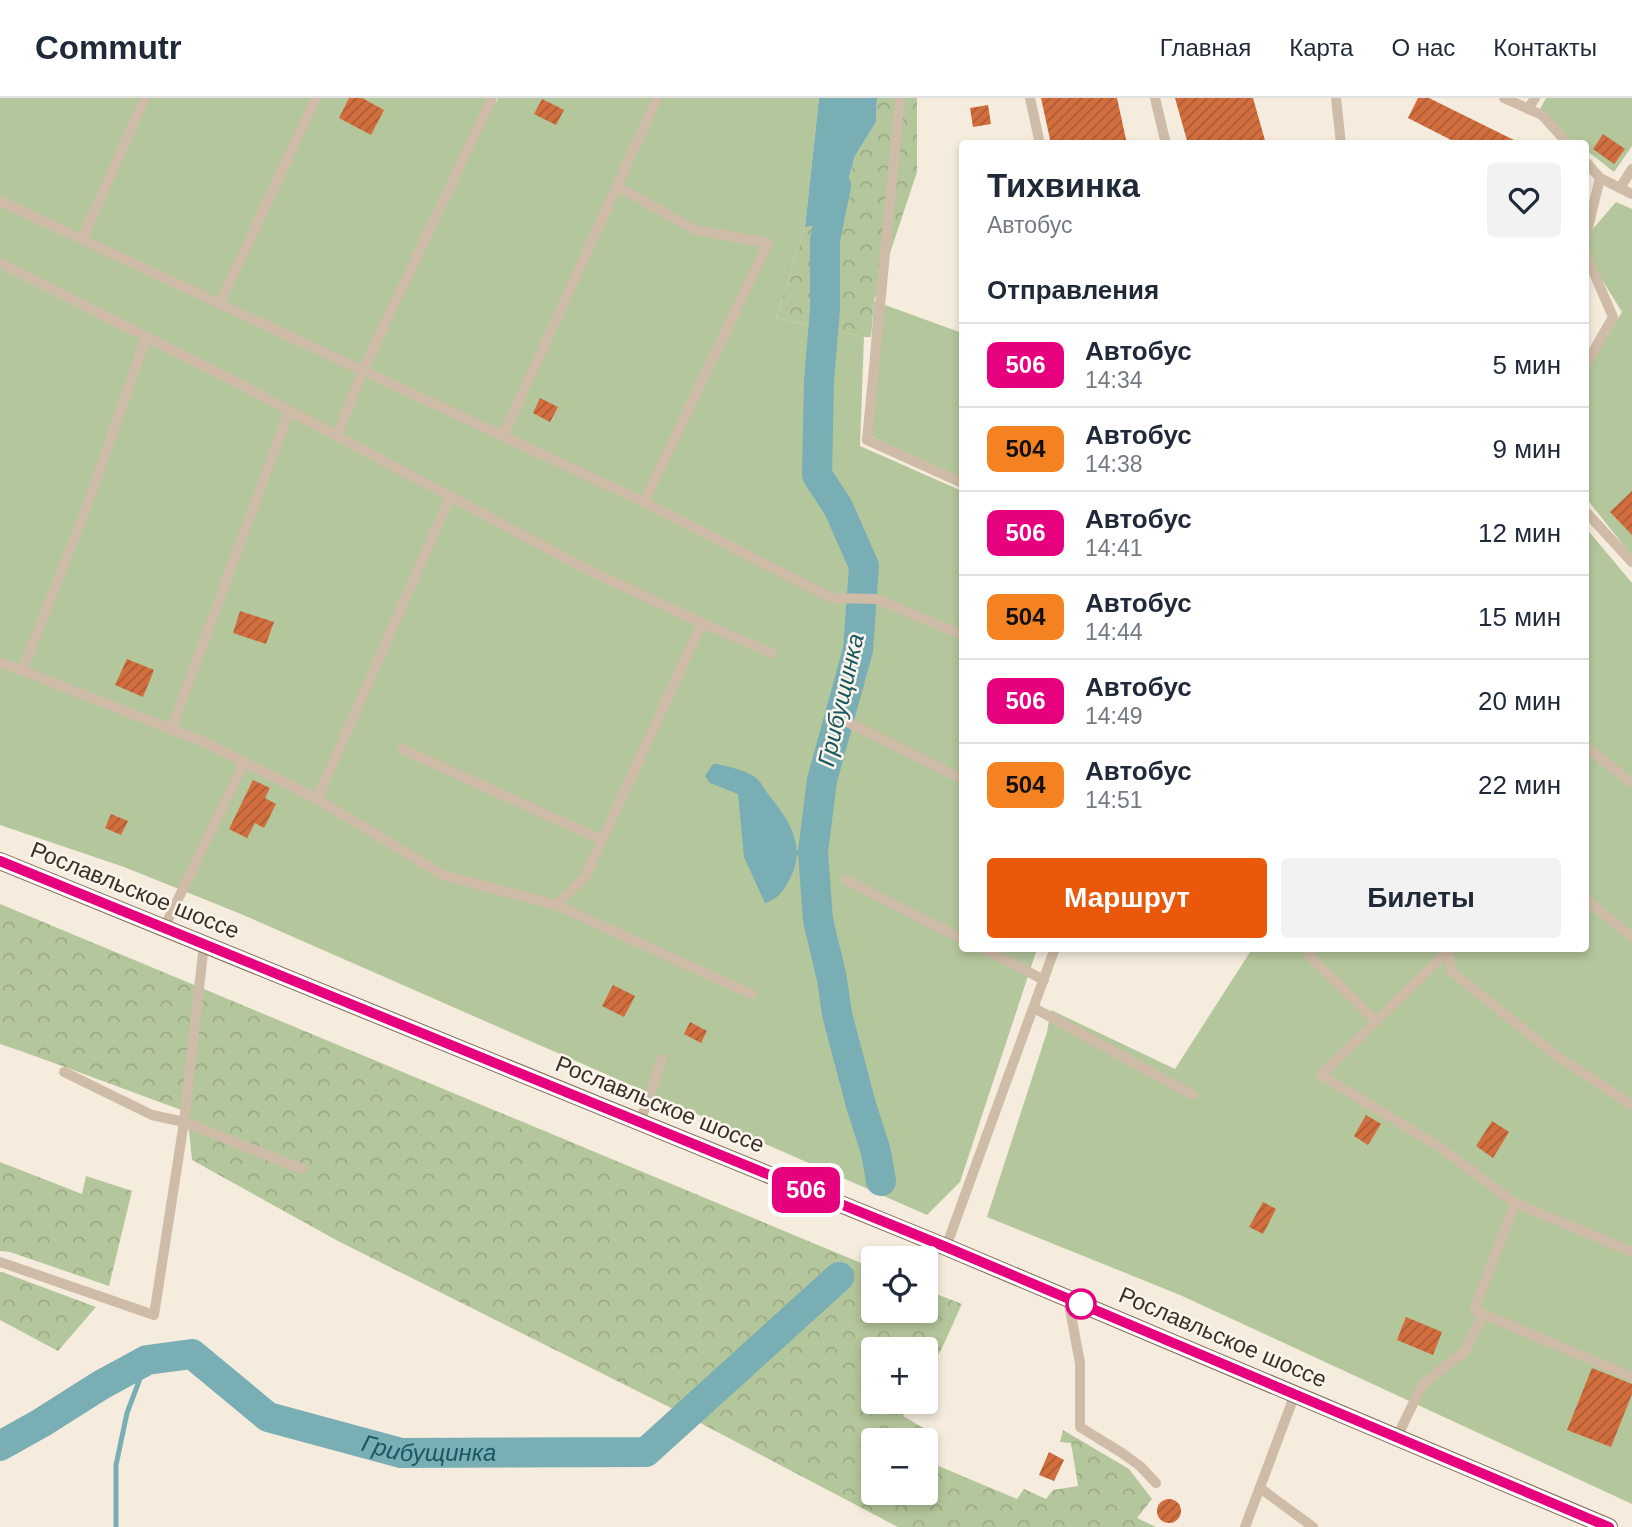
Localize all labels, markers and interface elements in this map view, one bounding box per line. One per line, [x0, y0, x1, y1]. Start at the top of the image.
text: Commutr [35, 29, 182, 66]
text: Главная [1160, 34, 1251, 61]
text: Карта [1289, 34, 1353, 61]
text: О нас [1391, 34, 1455, 61]
text: Контакты [1493, 34, 1597, 61]
button: heart [1487, 163, 1561, 237]
text: Тихвинка [987, 167, 1140, 204]
text: Автобус [987, 212, 1073, 238]
text: Отправления [987, 275, 1159, 305]
text: Автобус [1085, 336, 1192, 366]
text: 5 мин [1493, 350, 1561, 380]
text: 506 [1005, 351, 1046, 378]
text: 14:34 [1085, 367, 1143, 393]
text: Автобус [1085, 420, 1192, 450]
text: 9 мин [1493, 434, 1561, 464]
text: 504 [1005, 435, 1046, 462]
text: 14:38 [1085, 451, 1143, 477]
text: Автобус [1085, 504, 1192, 534]
text: 12 мин [1478, 518, 1561, 548]
text: 506 [1005, 519, 1046, 546]
text: 14:41 [1085, 535, 1143, 561]
text: Автобус [1085, 588, 1192, 618]
text: 15 мин [1478, 602, 1561, 632]
text: 504 [1005, 603, 1046, 630]
text: 14:44 [1085, 619, 1143, 645]
water label: Грибущинка [812, 631, 869, 769]
text: Автобус [1085, 672, 1192, 702]
text: 20 мин [1478, 686, 1561, 716]
text: 506 [1005, 687, 1046, 714]
text: 14:49 [1085, 703, 1143, 729]
text: Автобус [1085, 756, 1192, 786]
text: 22 мин [1478, 770, 1561, 800]
text: 504 [1005, 771, 1046, 798]
text: 14:51 [1085, 787, 1143, 813]
street label: Рославльское шоссе [27, 836, 243, 944]
button: Маршрут [987, 858, 1267, 938]
button: Билеты [1281, 858, 1561, 938]
street label: Рославльское шоссе [552, 1050, 768, 1158]
line badge: 506 [766, 1167, 846, 1213]
text: 506 [786, 1176, 826, 1203]
map controls [861, 1246, 938, 1505]
button: locate [861, 1246, 938, 1323]
street label: Рославльское шоссе [1115, 1282, 1331, 1392]
unlabelled marker [1066, 1289, 1096, 1319]
button: + [861, 1337, 938, 1414]
button: − [861, 1428, 938, 1505]
water label: Грибущинка [359, 1429, 496, 1466]

